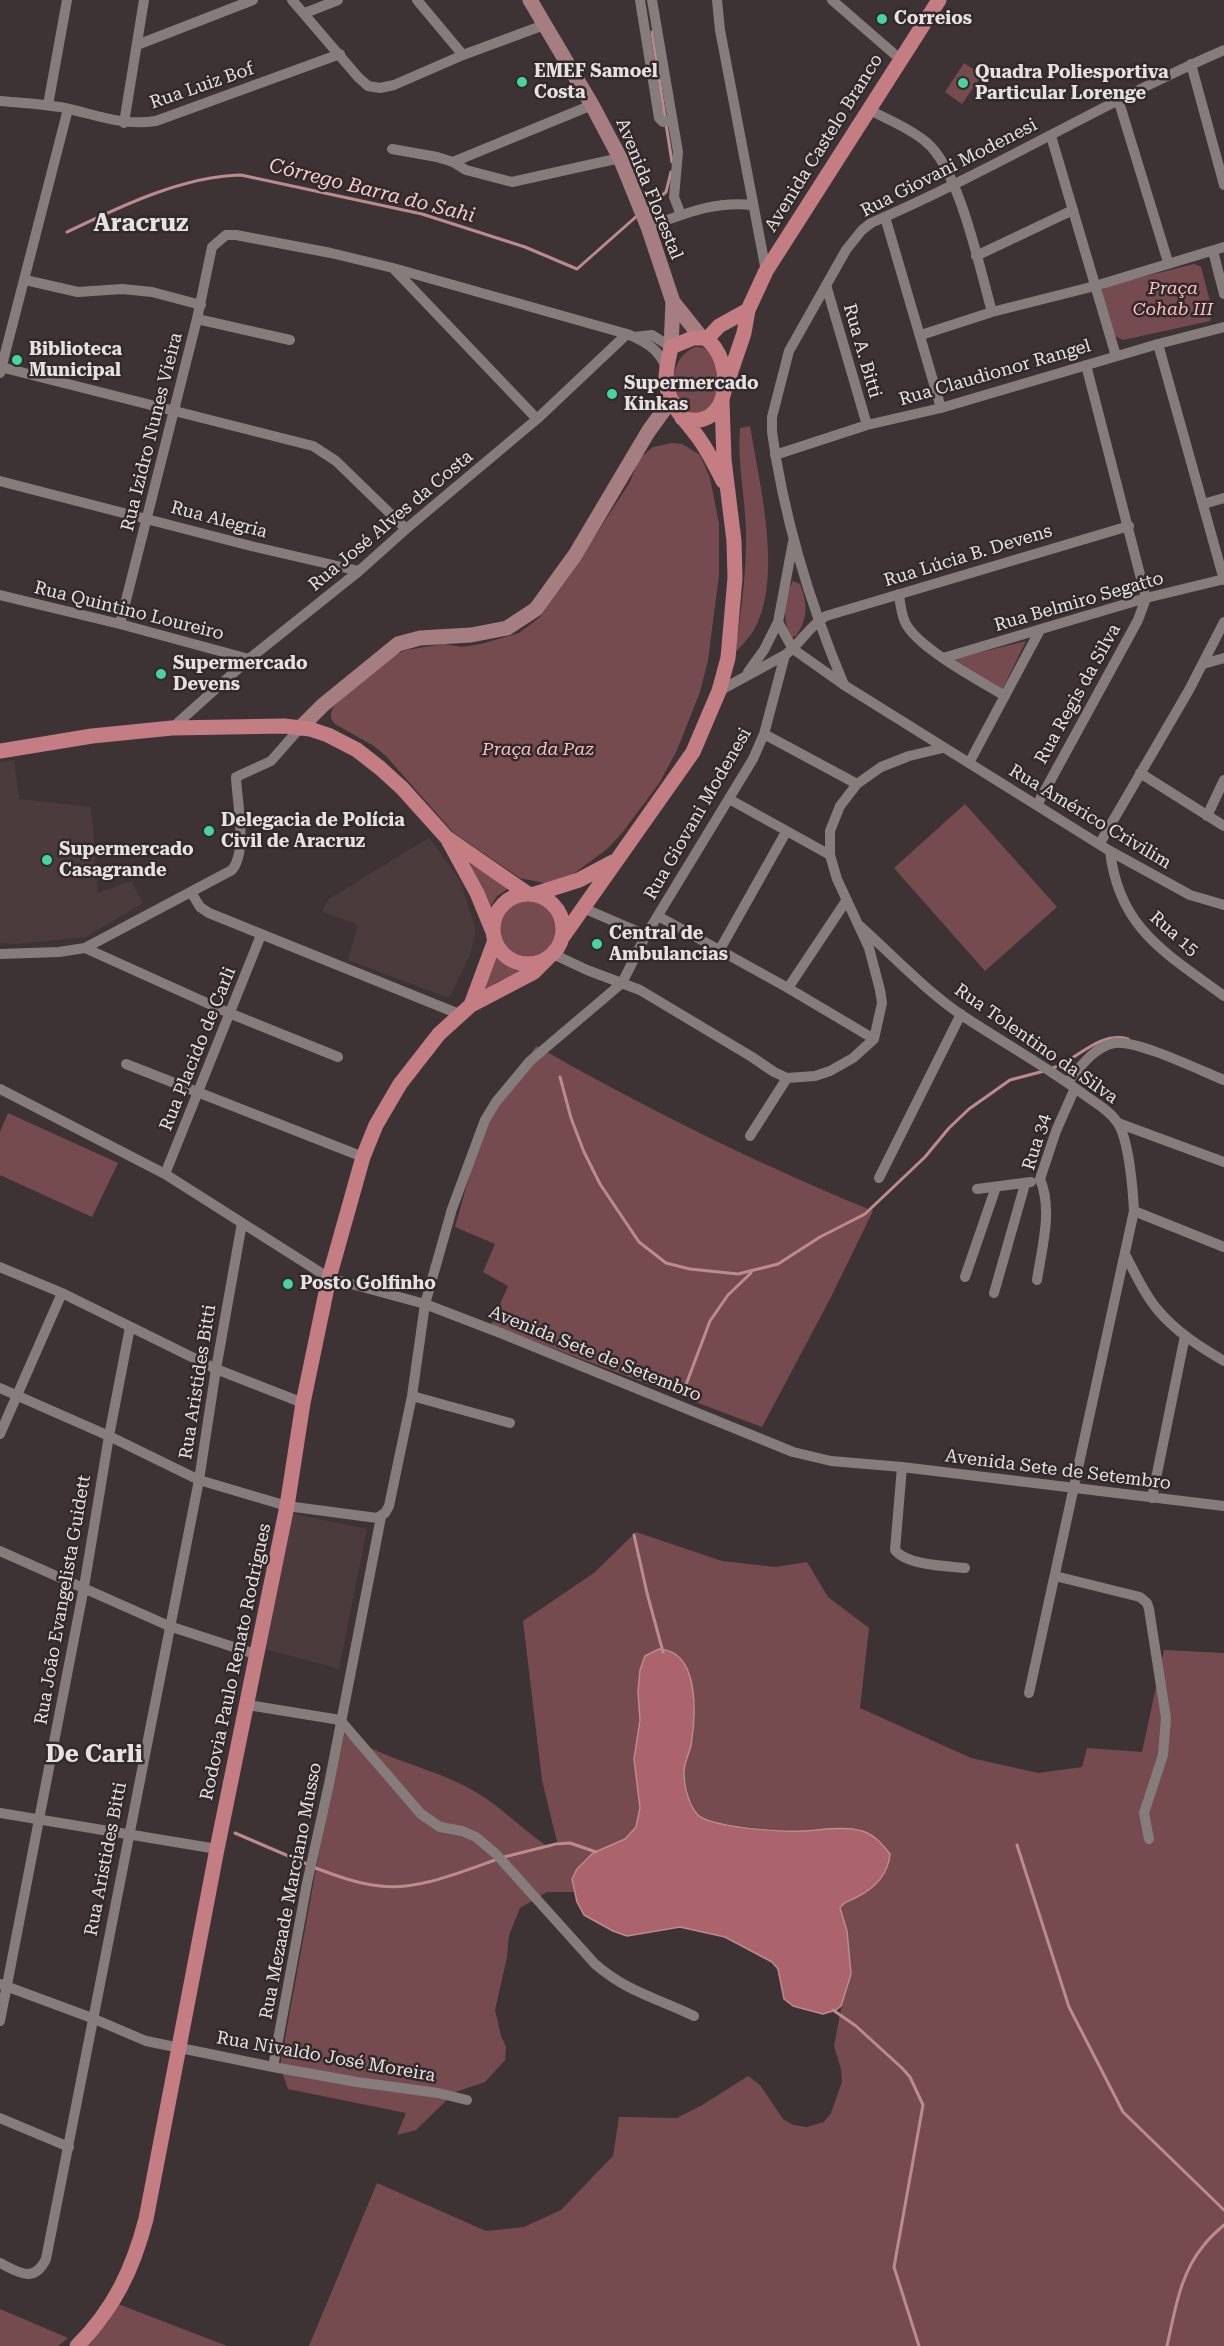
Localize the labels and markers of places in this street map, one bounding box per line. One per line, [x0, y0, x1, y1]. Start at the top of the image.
place label: Correios [894, 8, 972, 30]
marker: Correios [875, 12, 889, 26]
place label: EMEF Samoel Costa [534, 61, 658, 104]
place label: Quadra Poliesportiva Particular Lorenge [975, 62, 1169, 104]
marker: EMEF Samoel Costa [515, 75, 529, 89]
marker: Quadra Poliesportiva Particular Lorenge [956, 76, 970, 90]
place label: Biblioteca Municipal [29, 339, 122, 382]
marker: Biblioteca Municipal [10, 353, 24, 367]
place label: Supermercado Kinkas [624, 373, 759, 416]
marker: Supermercado Kinkas [605, 387, 619, 401]
place label: Supermercado Devens [173, 653, 308, 696]
marker: Supermercado Devens [154, 667, 168, 681]
place label: Delegacia de Polícia Civil de Aracruz [221, 810, 405, 852]
marker: Delegacia de Polícia Civil de Aracruz [202, 824, 216, 838]
place label: Supermercado Casagrande [59, 839, 194, 882]
marker: Supermercado Casagrande [40, 853, 54, 867]
place label: Central de Ambulancias [609, 923, 728, 966]
marker: Central de Ambulancias [590, 937, 604, 951]
place label: Posto Golfinho [300, 1273, 436, 1295]
marker: Posto Golfinho [281, 1277, 295, 1291]

